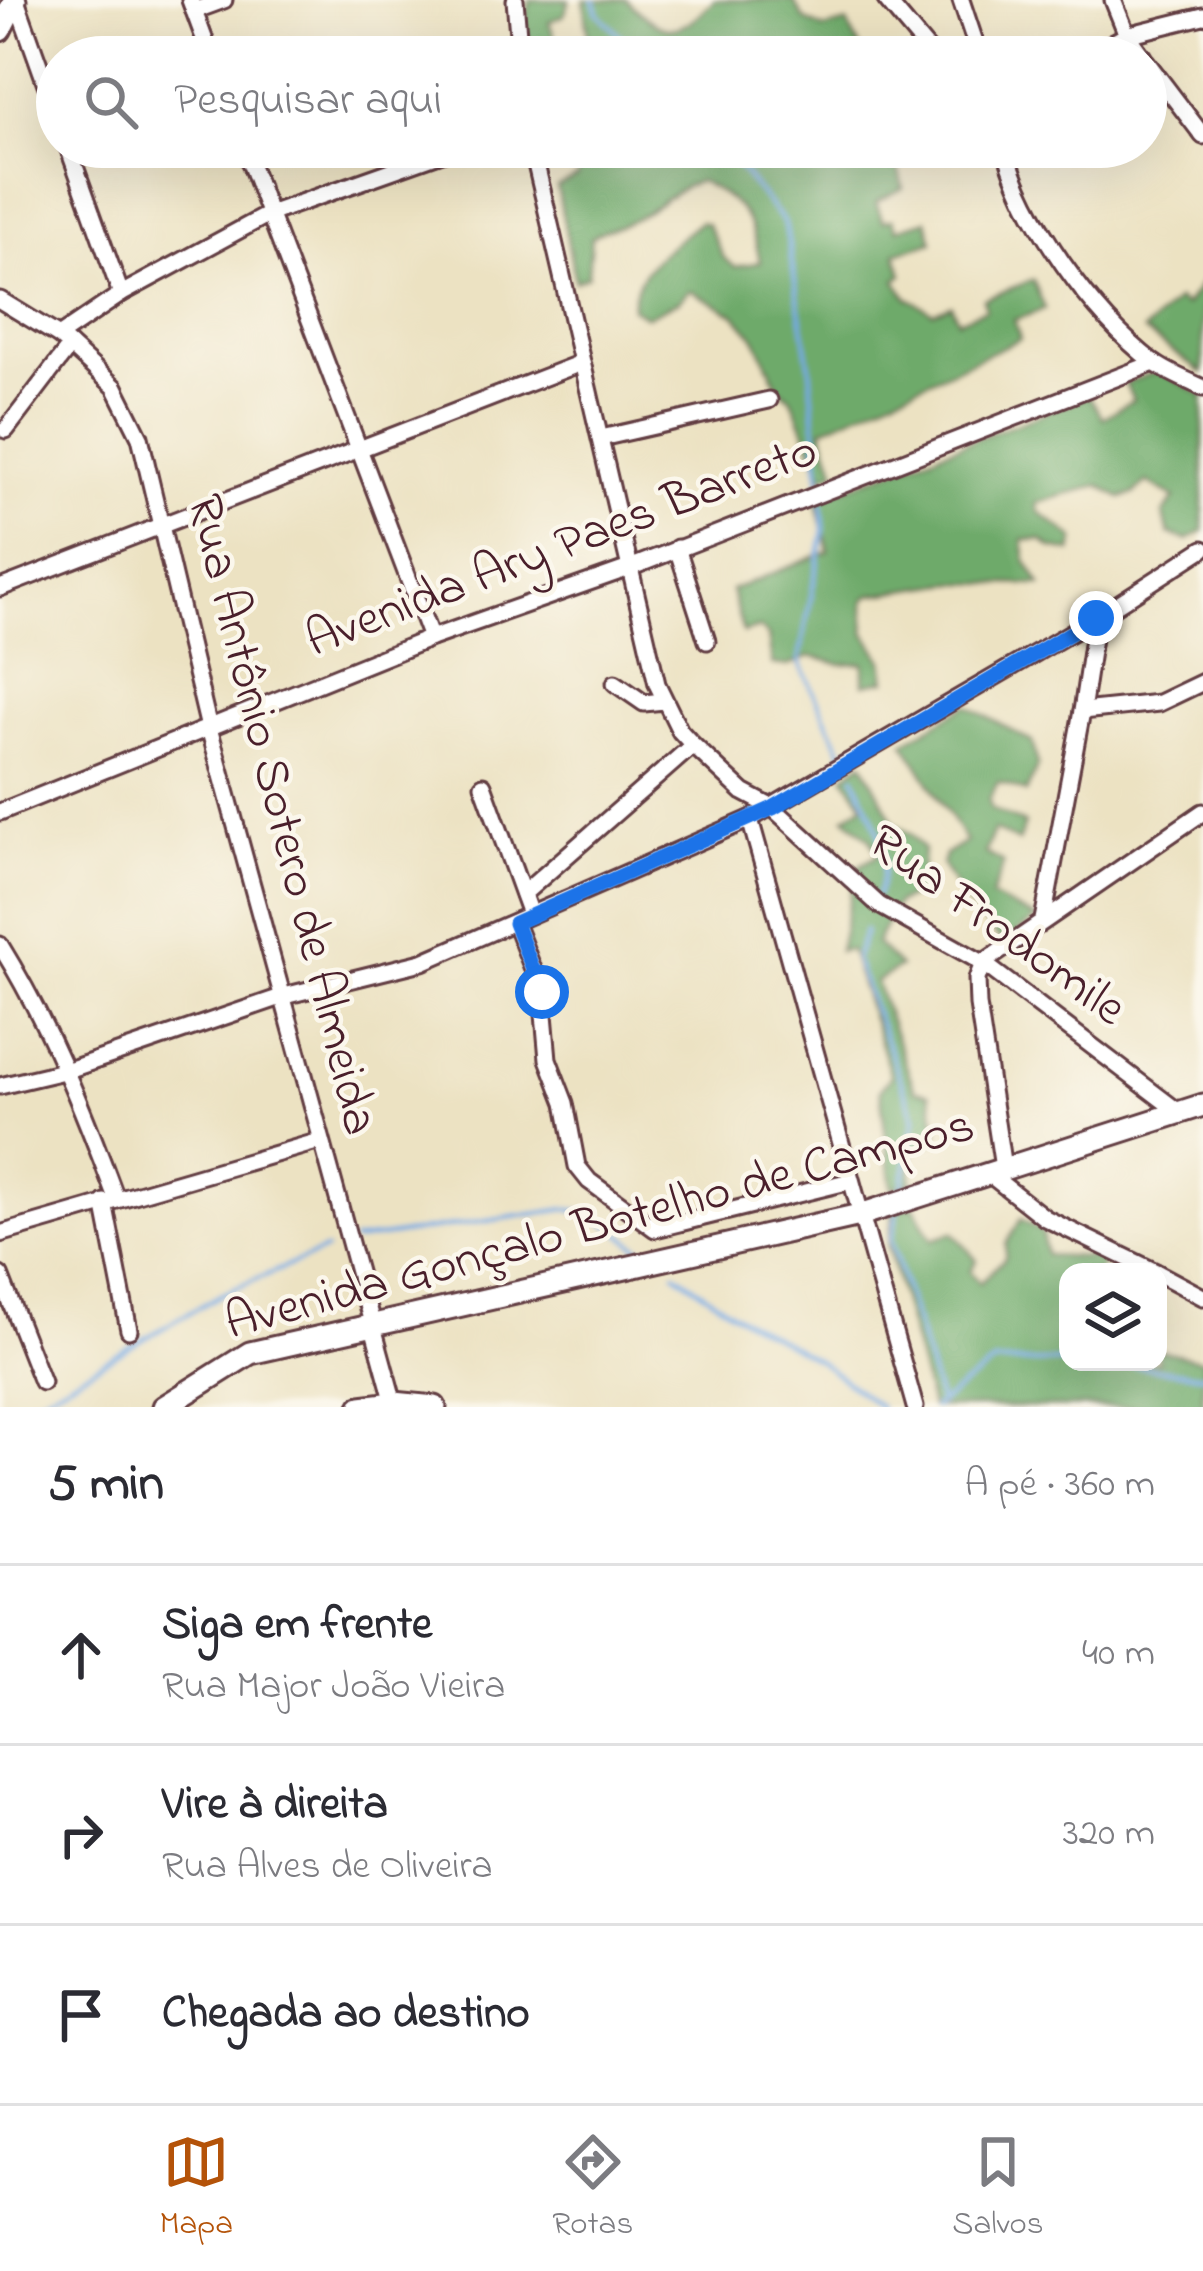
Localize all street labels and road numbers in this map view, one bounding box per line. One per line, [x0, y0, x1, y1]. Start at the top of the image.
street label: Avenida Ary Paes Barreto [295, 415, 829, 679]
street label: Rua Antônio Sotero de Almeida [164, 487, 396, 1143]
street label: Rua Frodomile [851, 807, 1141, 1047]
street label: Avenida Gonçalo Botelho de Campos [217, 1090, 983, 1362]

